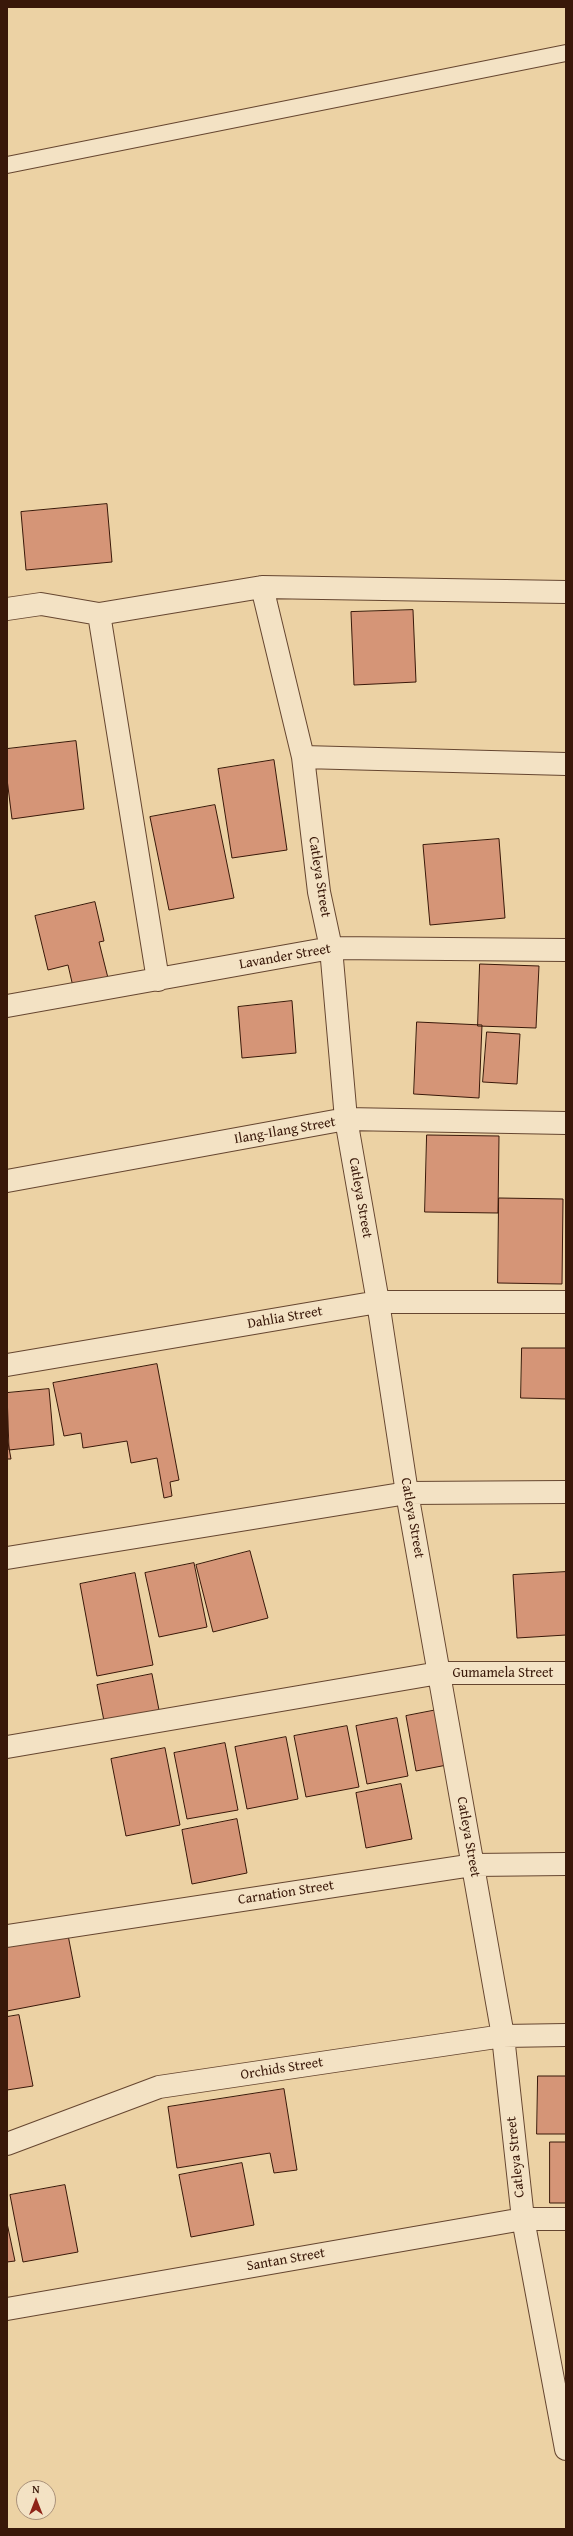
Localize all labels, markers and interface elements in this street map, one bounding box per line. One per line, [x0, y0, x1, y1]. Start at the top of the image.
street label: Catleya Street [304, 835, 334, 919]
street label: Lavander Street [238, 941, 332, 973]
street label: Ilang-Ilang Street [233, 1114, 337, 1148]
street label: Catleya Street [345, 1156, 375, 1240]
street label: Dahlia Street [246, 1303, 324, 1333]
street label: Catleya Street [397, 1476, 427, 1560]
street label: Gumamela Street [453, 1665, 553, 1681]
street label: Catleya Street [453, 1795, 483, 1879]
street label: Carnation Street [237, 1877, 335, 1909]
street label: Orchids Street [240, 2054, 324, 2084]
street label: Catleya Street [503, 2116, 529, 2198]
street label: Santan Street [246, 2245, 326, 2275]
north arrow [16, 2480, 56, 2520]
text: N [32, 2481, 40, 2497]

